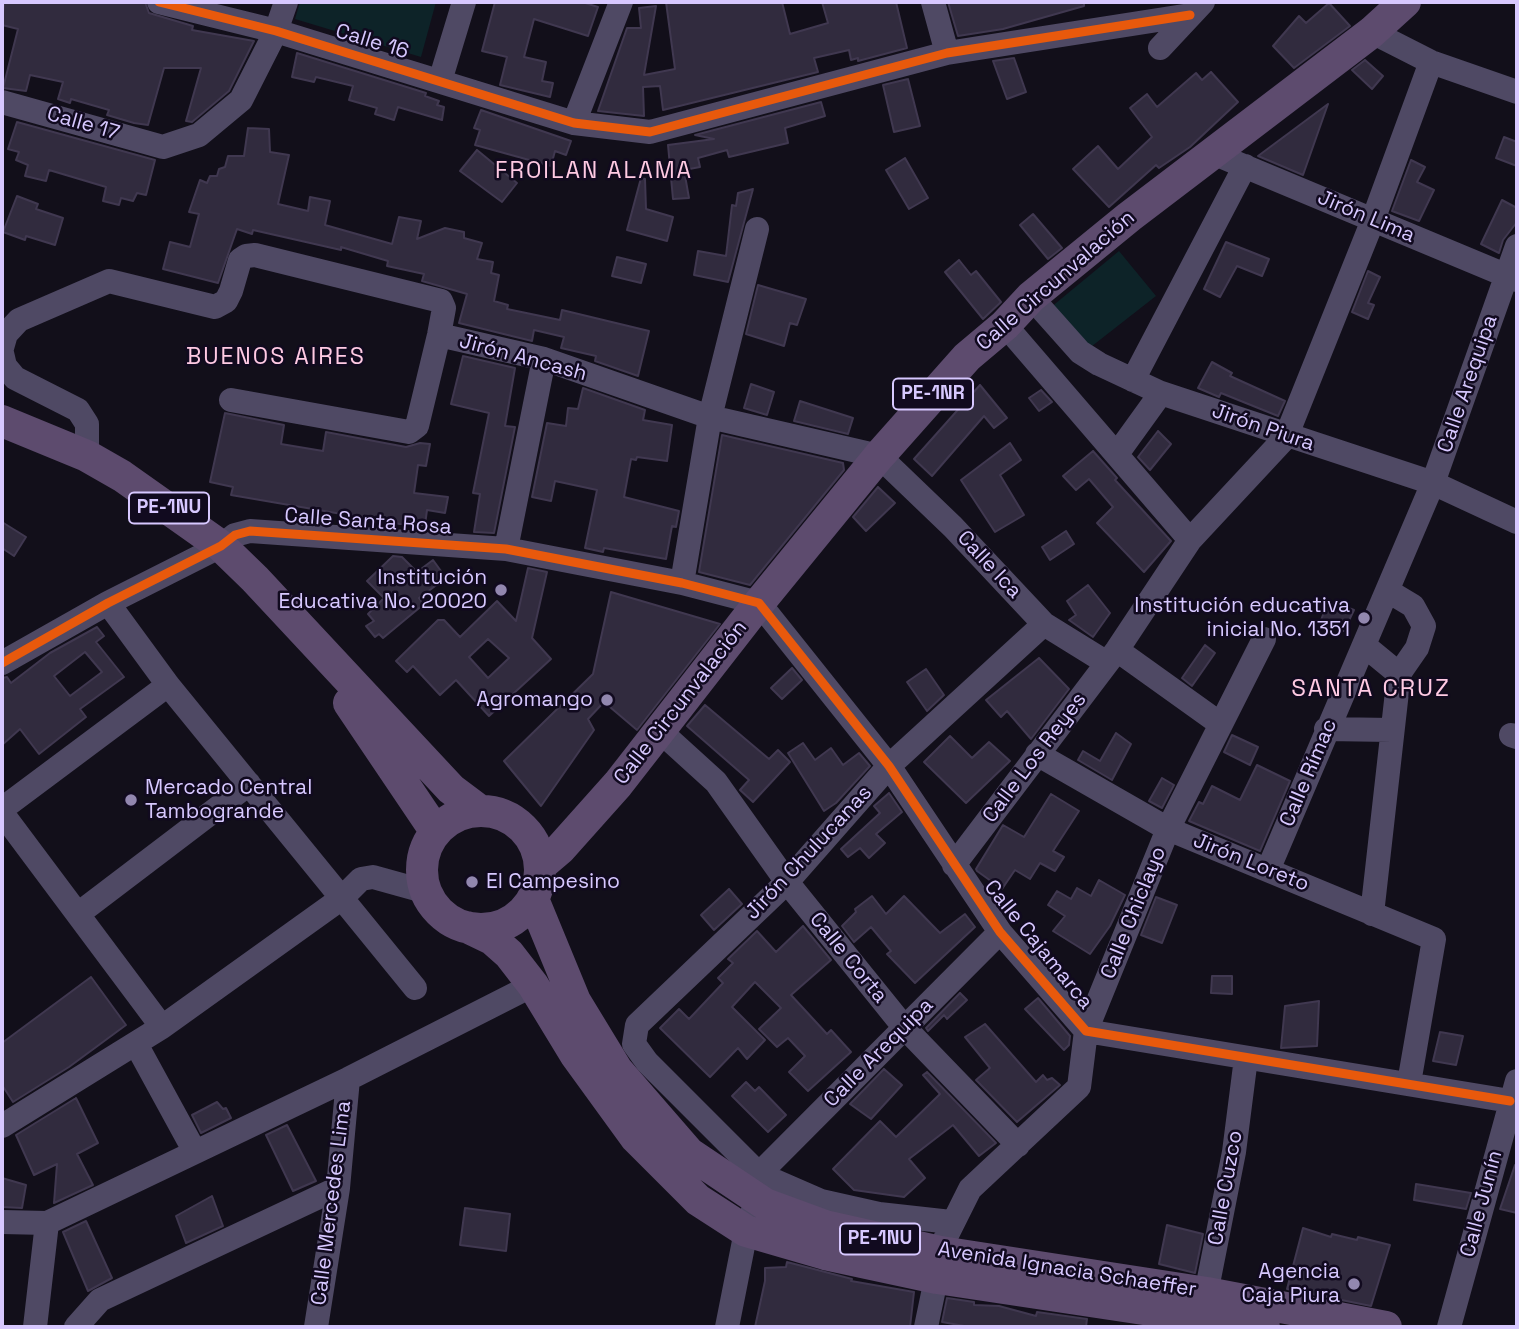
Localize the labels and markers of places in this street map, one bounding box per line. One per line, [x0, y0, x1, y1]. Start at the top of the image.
place label: Institución Educativa No. 20020 [278, 565, 487, 615]
marker: Institución Educativa No. 20020 [493, 582, 509, 598]
place label: Institución educativa inicial No. 1351 [1134, 593, 1350, 643]
marker: Institución educativa inicial No. 1351 [1356, 610, 1372, 626]
place label: Agromango [476, 687, 593, 713]
marker: Agromango [599, 692, 615, 708]
place label: Mercado Central Tambogrande [145, 775, 312, 825]
marker: Mercado Central Tambogrande [123, 792, 139, 808]
place label: El Campesino [486, 869, 620, 895]
marker: El Campesino [464, 874, 480, 890]
place label: Agencia Caja Piura [1242, 1259, 1340, 1309]
marker: Agencia Caja Piura [1346, 1276, 1362, 1292]

